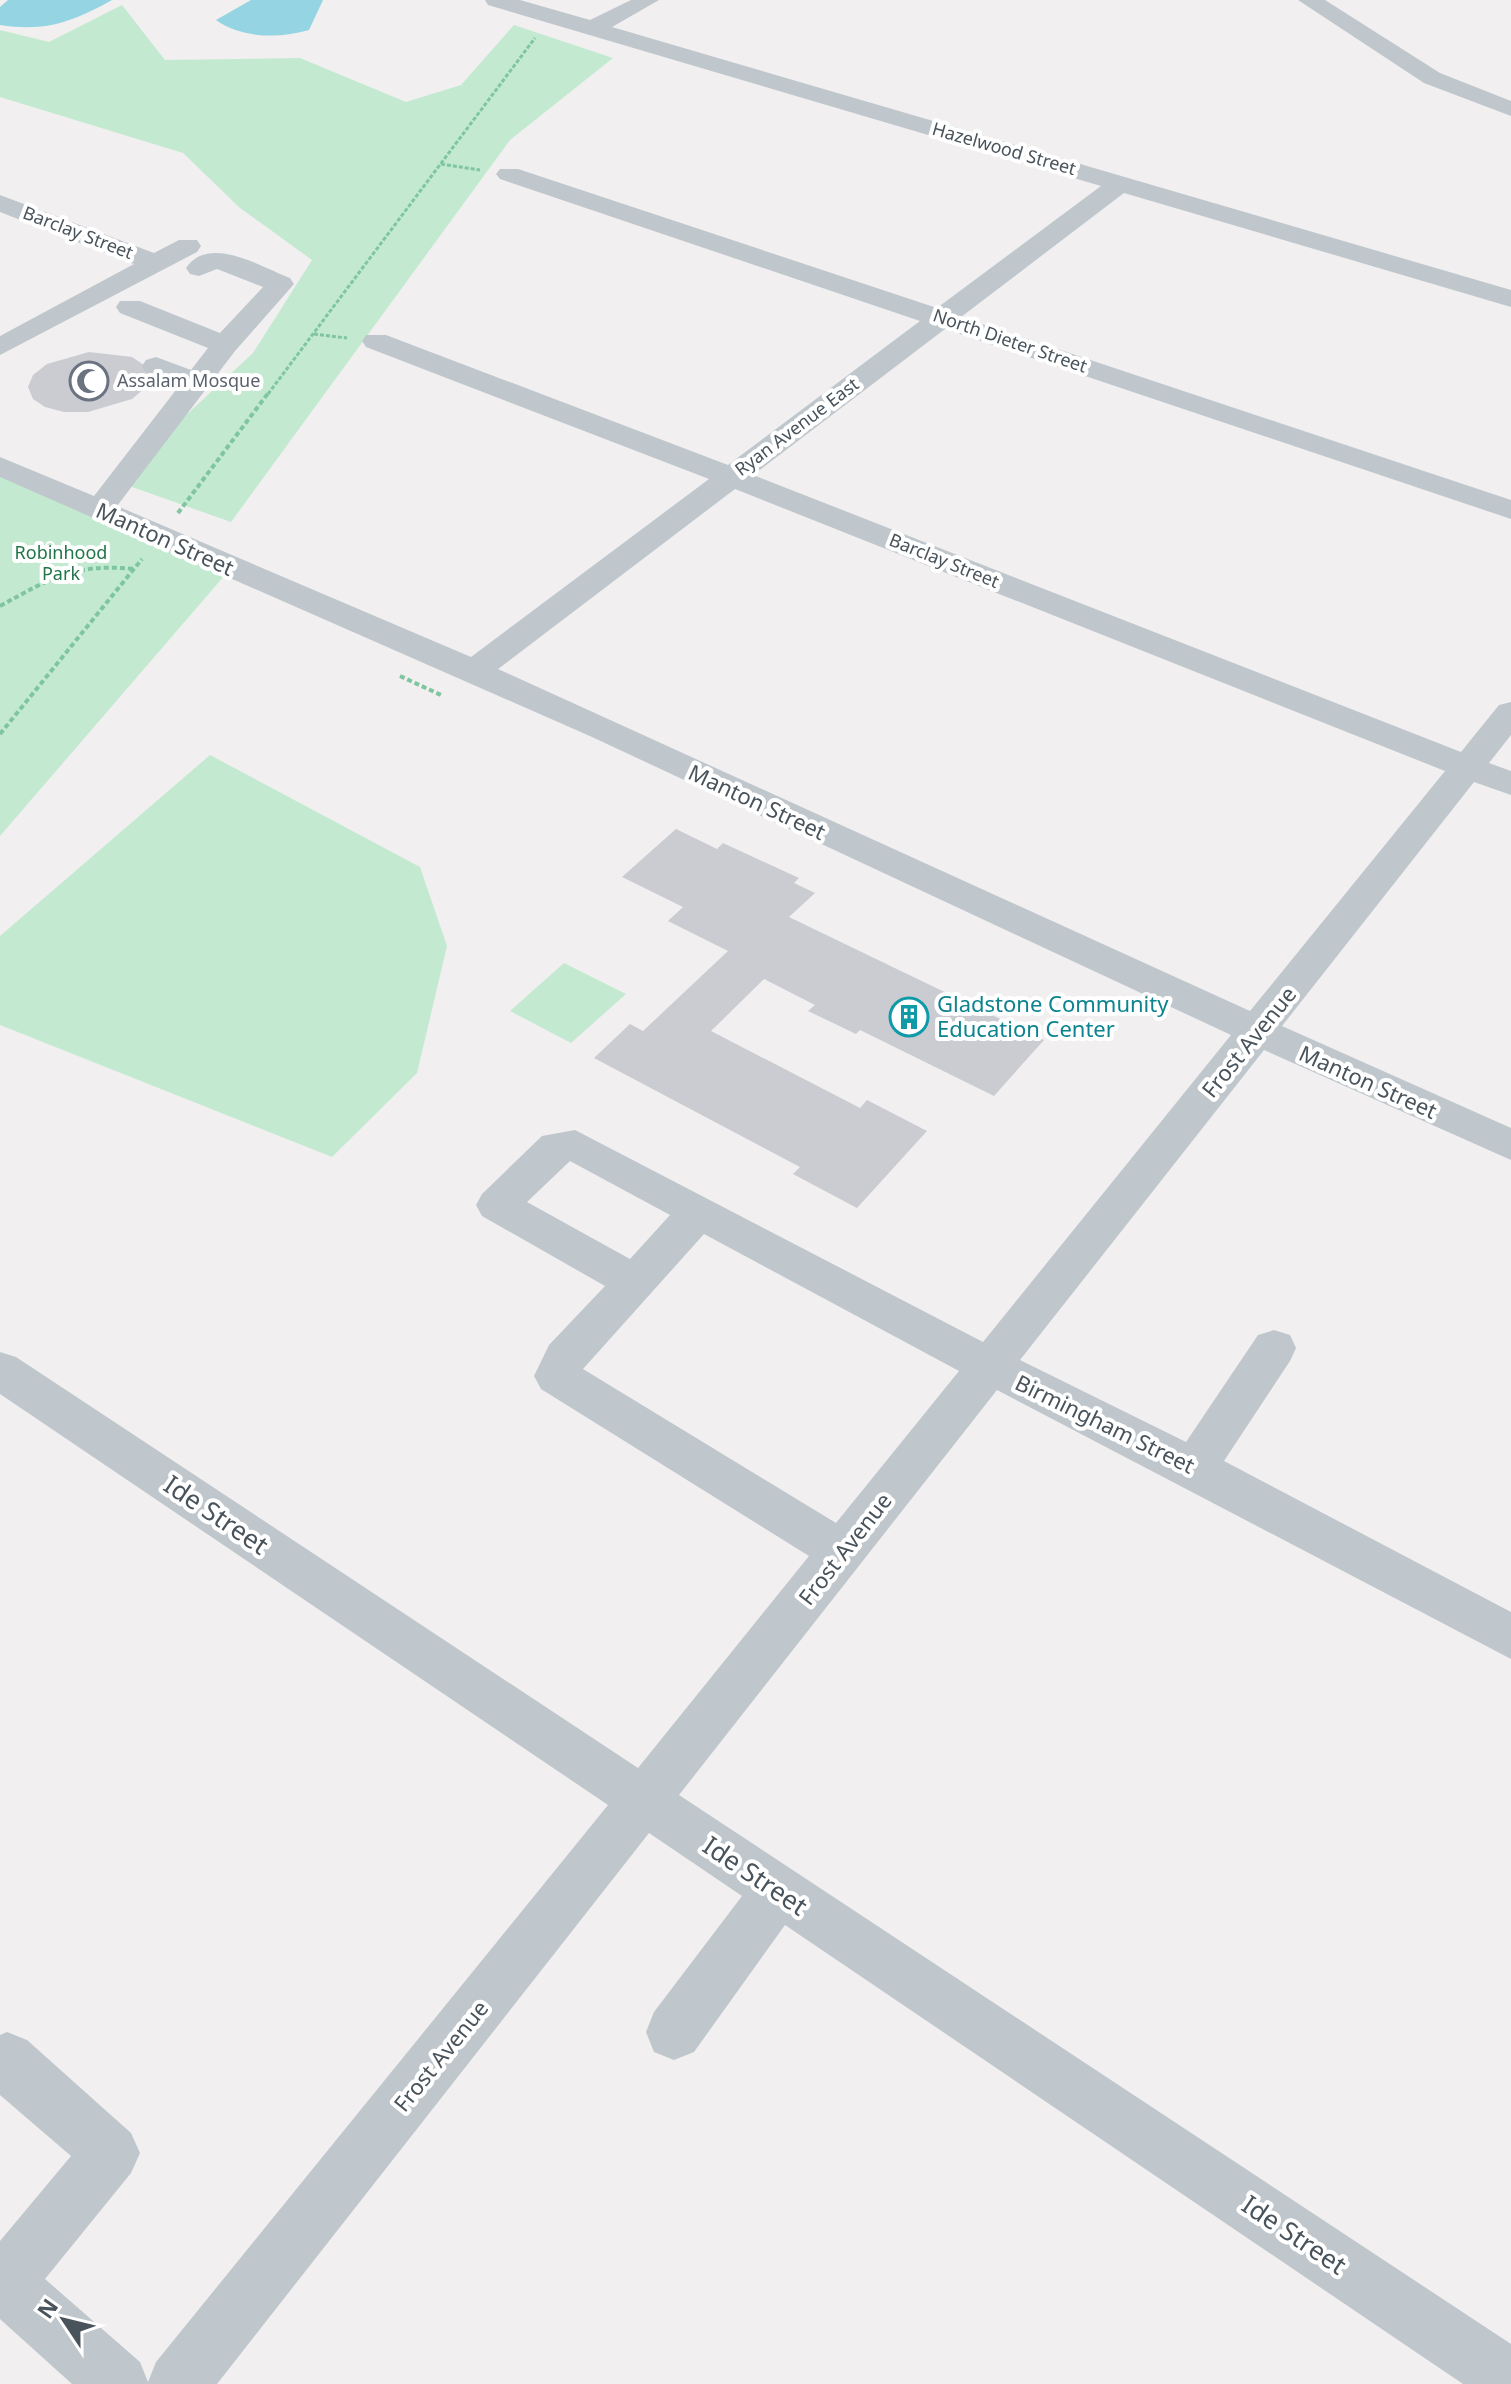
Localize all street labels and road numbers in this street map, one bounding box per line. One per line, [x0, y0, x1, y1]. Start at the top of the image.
street label: Hazelwood Street [930, 116, 1079, 180]
street label: Barclay Street [20, 200, 137, 264]
street label: North Dieter Street [930, 302, 1091, 378]
street label: Ryan Avenue East [730, 371, 864, 481]
street label: Manton Street [92, 494, 239, 582]
street label: Barclay Street [886, 527, 1003, 593]
street label: Manton Street [684, 756, 831, 846]
street label: Frost Avenue [1194, 980, 1302, 1103]
street label: Manton Street [1295, 1037, 1442, 1125]
street label: Birmingham Street [1011, 1367, 1200, 1480]
street label: Ide Street [157, 1466, 276, 1562]
street label: Frost Avenue [791, 1486, 898, 1611]
street label: Ide Street [696, 1827, 815, 1923]
street label: Frost Avenue [386, 1994, 494, 2117]
street label: Ide Street [1235, 2186, 1354, 2282]

